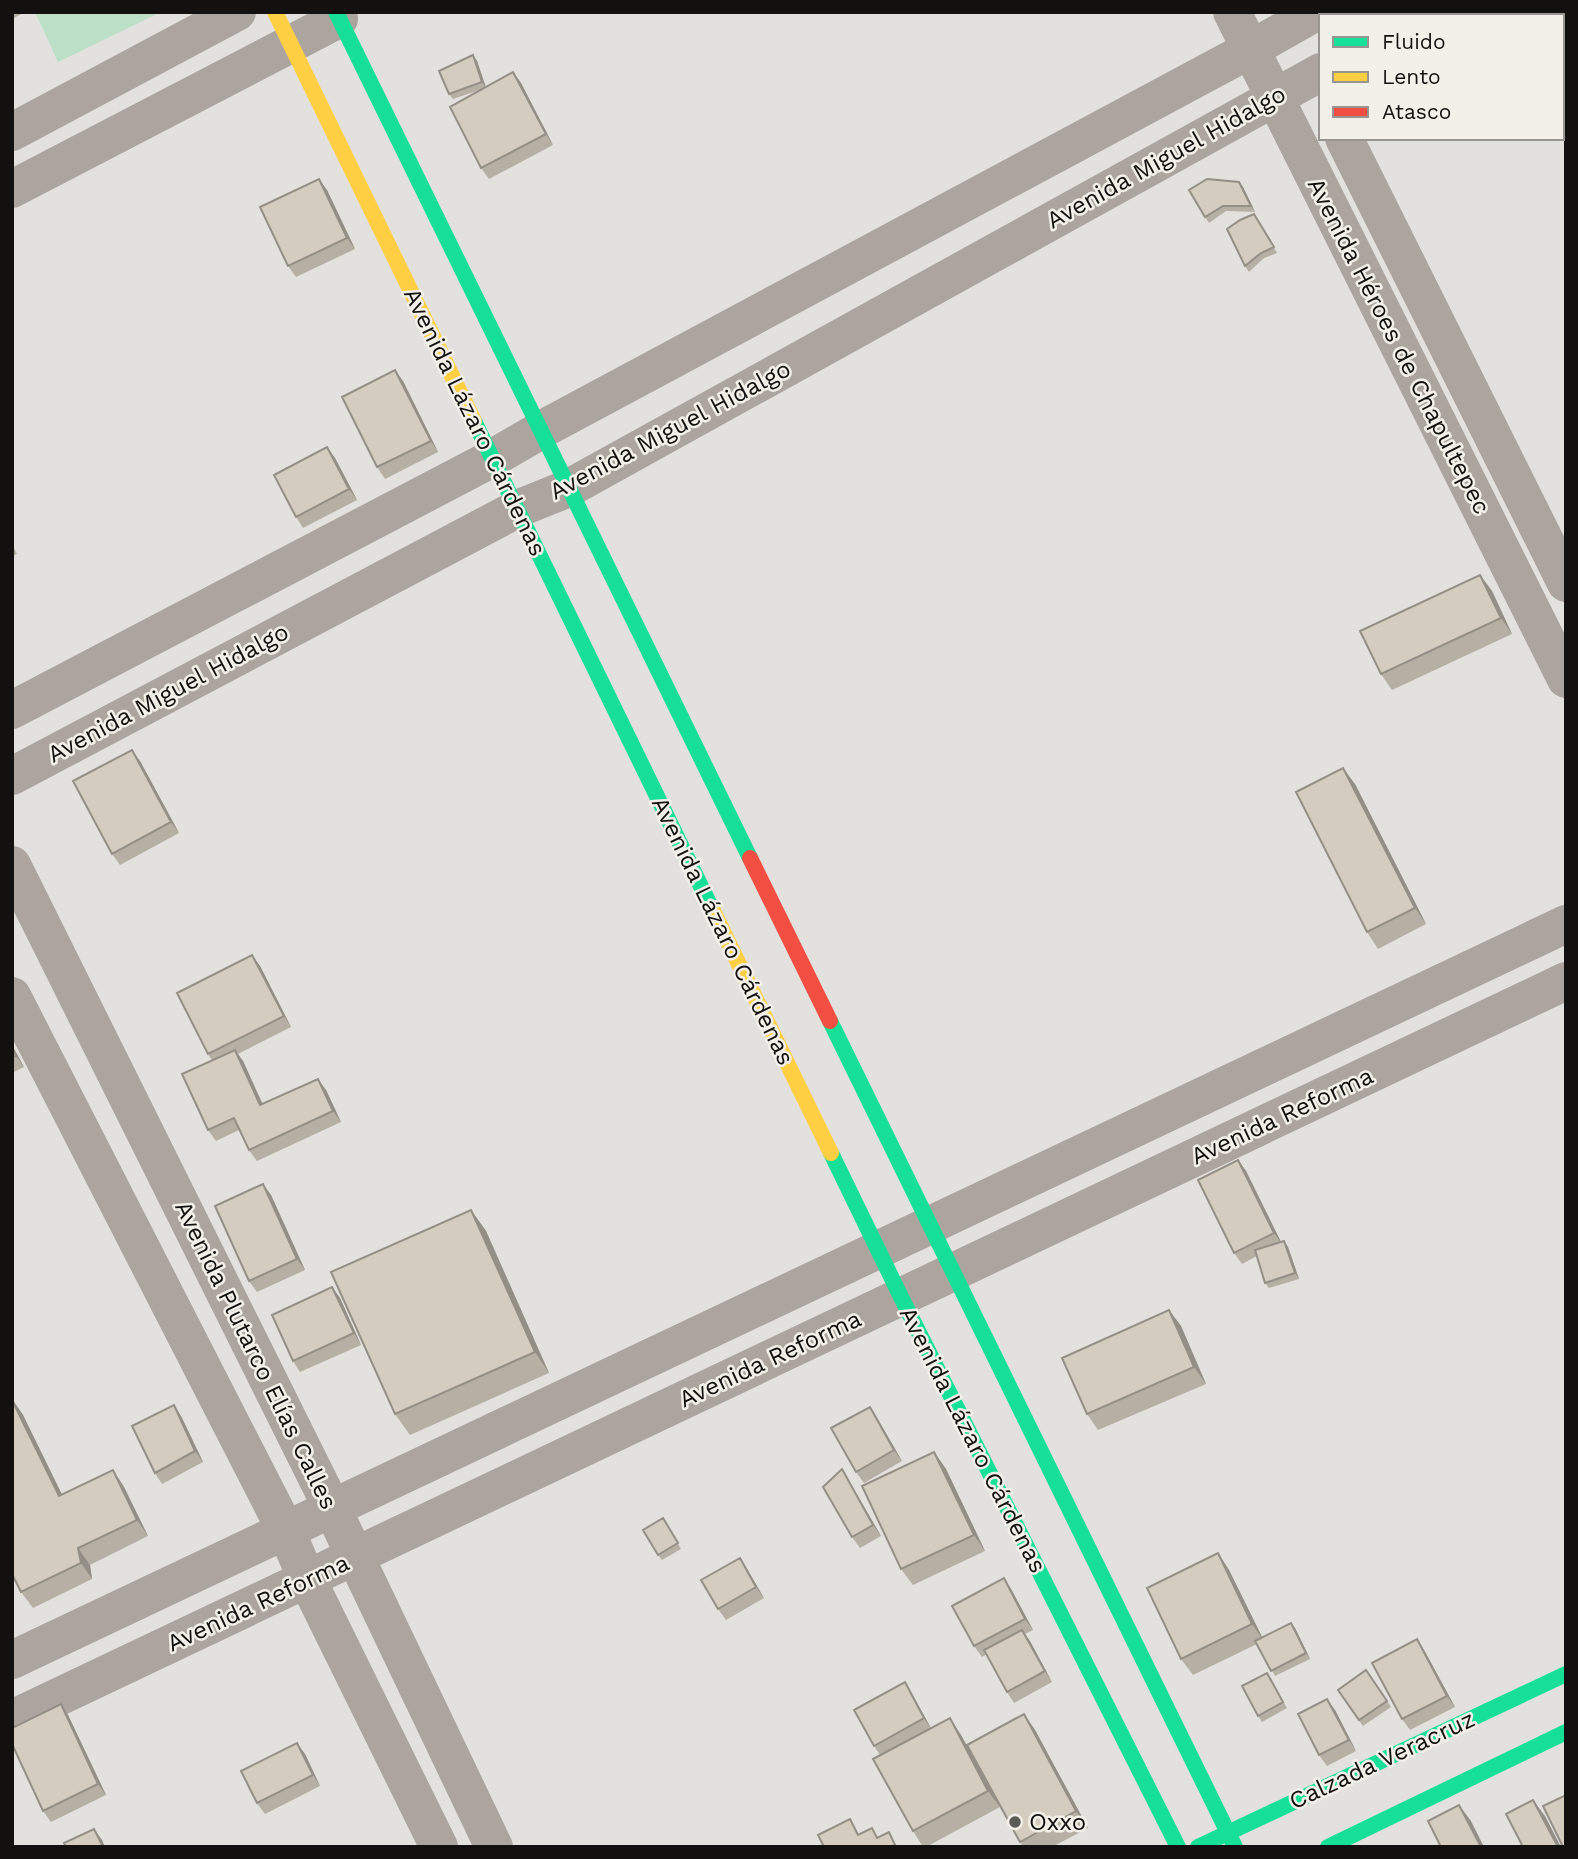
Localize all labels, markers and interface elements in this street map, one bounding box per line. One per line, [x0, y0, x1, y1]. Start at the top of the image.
legend [1319, 14, 1564, 140]
text: Fluido [1382, 29, 1446, 54]
text: Lento [1382, 64, 1441, 89]
street label: Avenida Miguel Hidalgo [1042, 80, 1290, 234]
text: Atasco [1382, 99, 1451, 124]
street label: Avenida Héroes de Chapultepec [1302, 173, 1496, 519]
street label: Avenida Lázaro Cárdenas [398, 283, 552, 561]
street label: Avenida Miguel Hidalgo [545, 354, 795, 506]
street label: Avenida Miguel Hidalgo [43, 617, 293, 769]
street label: Avenida Lázaro Cárdenas [646, 792, 800, 1070]
street label: Avenida Reforma [1186, 1061, 1378, 1171]
street label: Avenida Plutarco Elías Calles [169, 1196, 343, 1514]
street label: Avenida Lázaro Cárdenas [894, 1302, 1052, 1578]
street label: Avenida Reforma [674, 1304, 866, 1414]
street label: Avenida Reforma [162, 1548, 354, 1658]
street label: Calzada Veracruz [1285, 1705, 1479, 1815]
place label: Oxxo [1029, 1808, 1086, 1836]
marker: Oxxo [1007, 1814, 1023, 1830]

